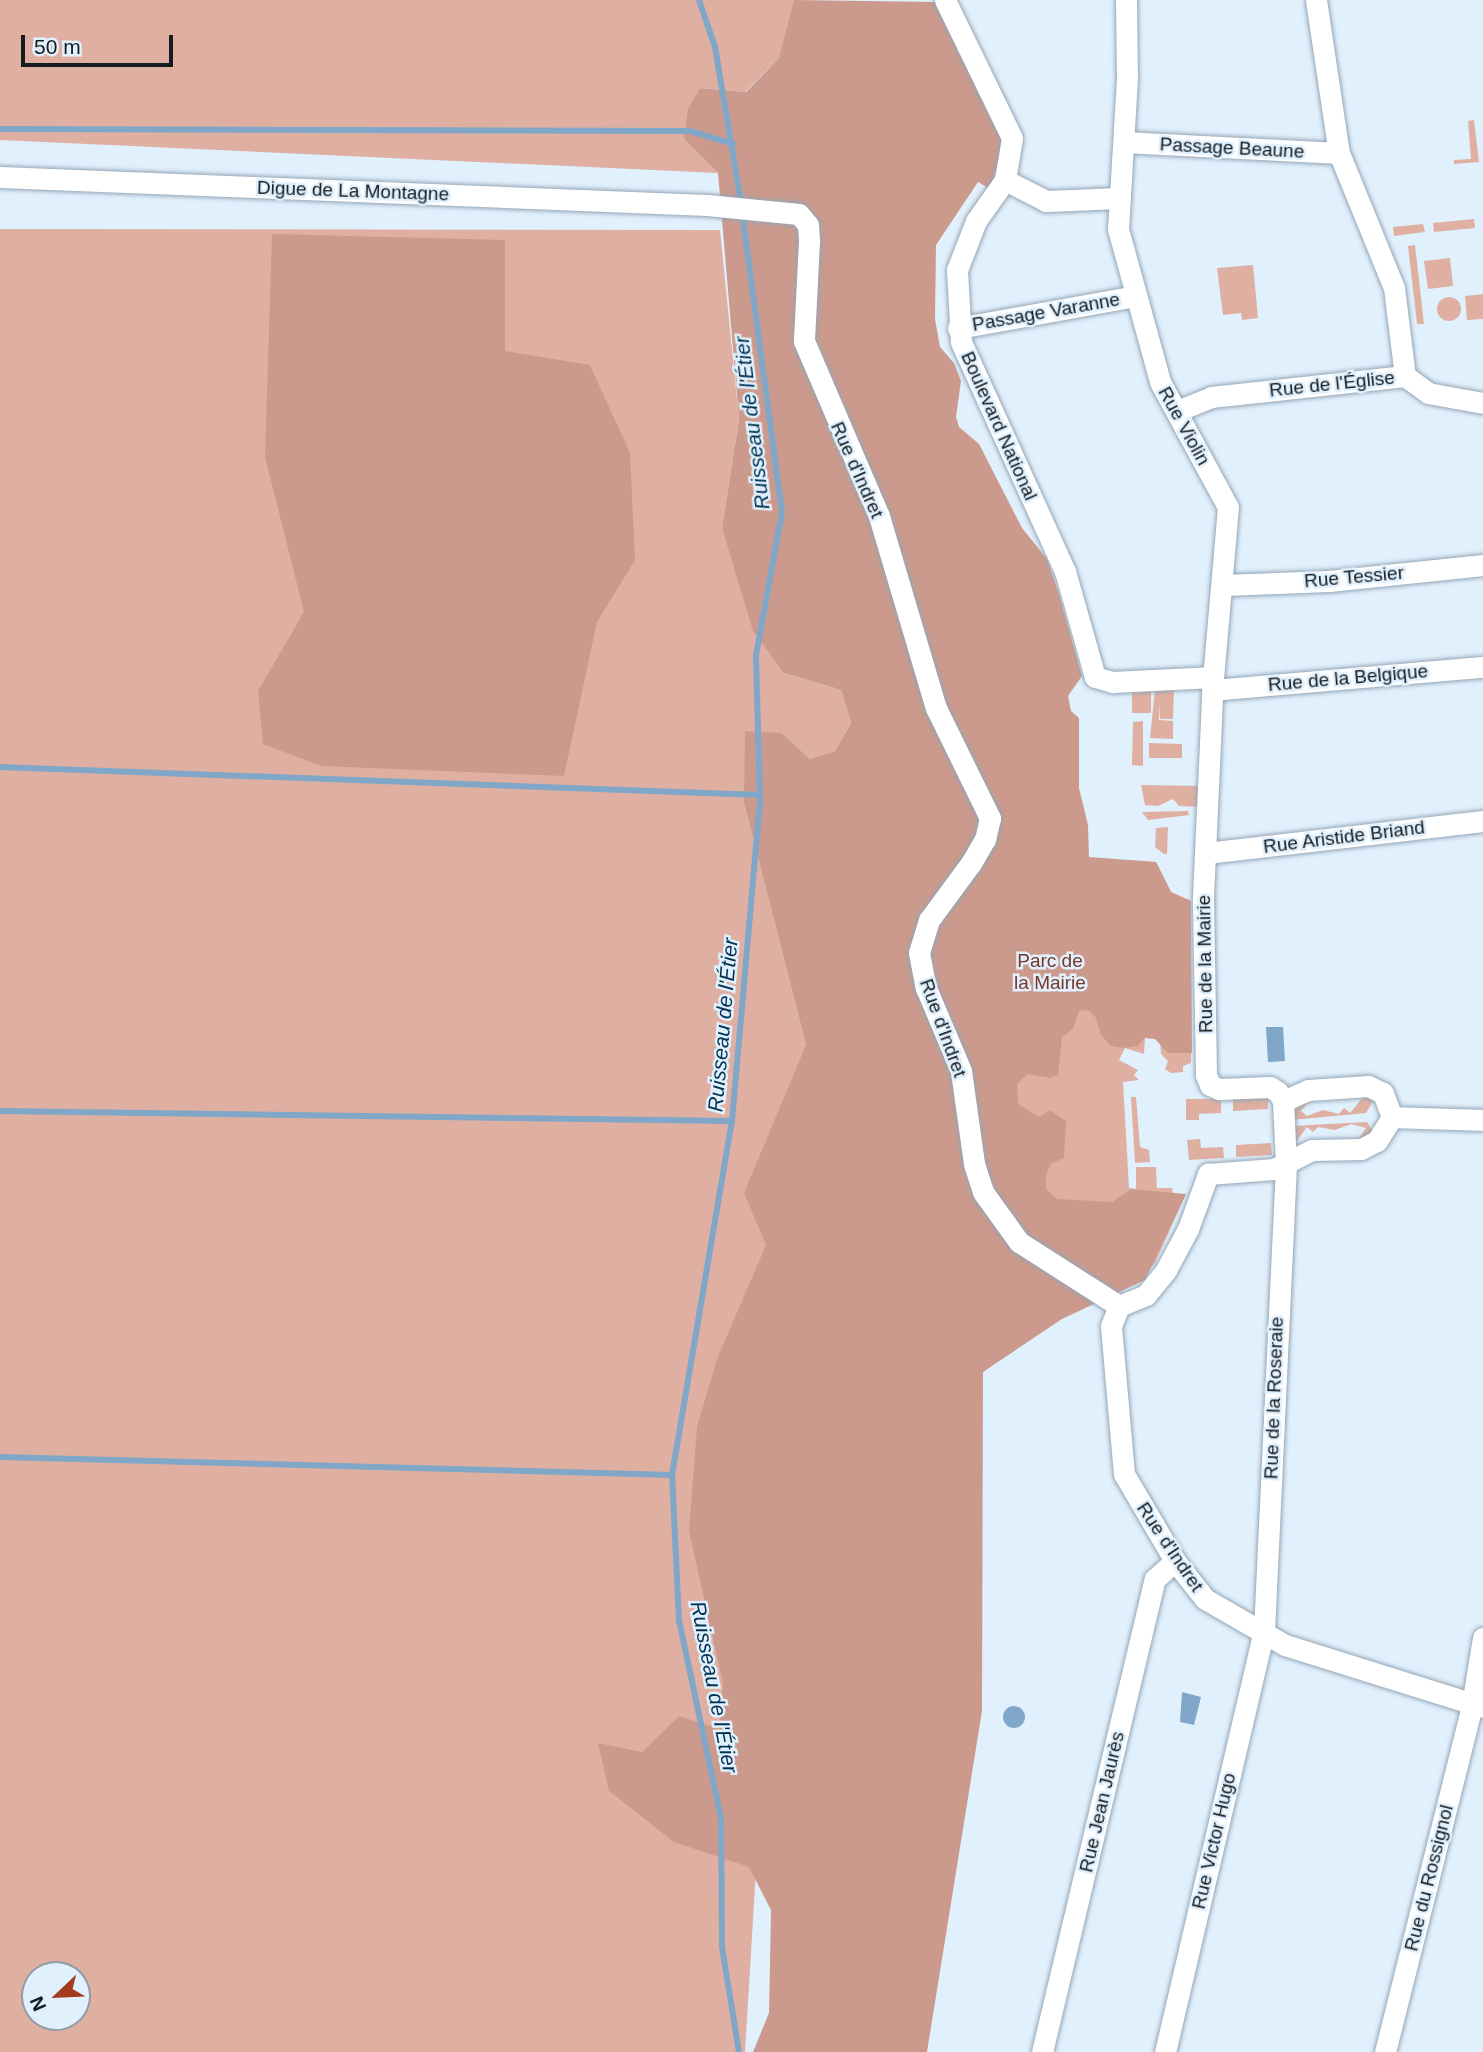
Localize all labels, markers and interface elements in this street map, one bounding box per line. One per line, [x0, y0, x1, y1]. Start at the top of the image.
scale bar [24, 21, 177, 65]
text: 50 m [34, 35, 81, 58]
street label: Passage Beaune [1159, 133, 1305, 163]
street label: Digue de La Montagne [257, 176, 449, 206]
street label: Passage Varanne [970, 288, 1122, 336]
water label: Ruisseau de l'Étier [729, 335, 775, 511]
street label: Boulevard National [956, 348, 1042, 504]
street label: Rue de l'Église [1268, 366, 1396, 402]
street label: Rue Violin [1153, 383, 1215, 469]
street label: Rue d'Indret [826, 418, 888, 522]
street label: Rue Tessier [1303, 561, 1405, 593]
street label: Rue de la Belgique [1267, 660, 1429, 696]
street label: Rue Aristide Briand [1261, 816, 1427, 858]
street label: Rue de la Mairie [1192, 895, 1218, 1033]
water label: Ruisseau de l'Étier [703, 937, 743, 1113]
park label: Parc de la Mairie [1014, 950, 1086, 994]
street label: Rue d'Indret [915, 976, 971, 1080]
street label: Rue de la Roseraie [1260, 1316, 1288, 1480]
street label: Rue d'Indret [1132, 1498, 1208, 1596]
water label: Ruisseau de l'Étier [685, 1599, 743, 1775]
street label: Rue Jean Jaurès [1075, 1729, 1129, 1875]
street label: Rue Victor Hugo [1187, 1771, 1241, 1911]
street label: Rue du Rossignol [1400, 1802, 1458, 1954]
north arrow [21, 1961, 91, 2031]
text: N [26, 1993, 50, 2014]

